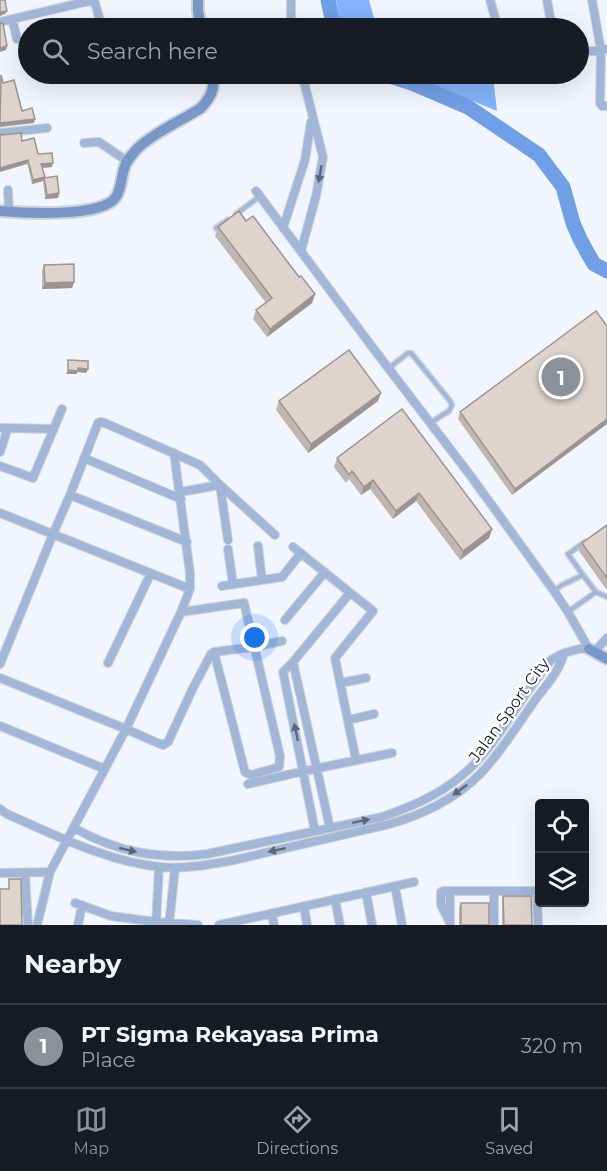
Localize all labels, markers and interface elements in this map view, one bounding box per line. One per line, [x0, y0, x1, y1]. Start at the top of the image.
search box [18, 18, 589, 84]
icon: search [39, 35, 72, 68]
text: Search here [87, 38, 218, 65]
one-way arrow [315, 165, 324, 184]
pin: 1 [542, 354, 580, 400]
your location [240, 623, 269, 652]
street label: Jalan Sport City [464, 654, 553, 767]
one-way arrow [290, 723, 300, 742]
one-way arrow [453, 784, 469, 796]
map controls [535, 799, 589, 907]
button: locate [535, 799, 589, 853]
one-way arrow [352, 816, 371, 825]
one-way arrow [119, 846, 138, 855]
one-way arrow [267, 846, 286, 855]
button: layers [535, 853, 589, 907]
text: Nearby [24, 948, 121, 980]
text: PT Sigma Rekayasa Prima [81, 1021, 379, 1048]
text: 1 [40, 1034, 47, 1058]
text: 320 m [521, 1034, 583, 1058]
text: Place [81, 1048, 136, 1072]
tab: Map [74, 1103, 109, 1158]
tab: Directions [256, 1103, 338, 1158]
tab: Saved [485, 1103, 533, 1158]

